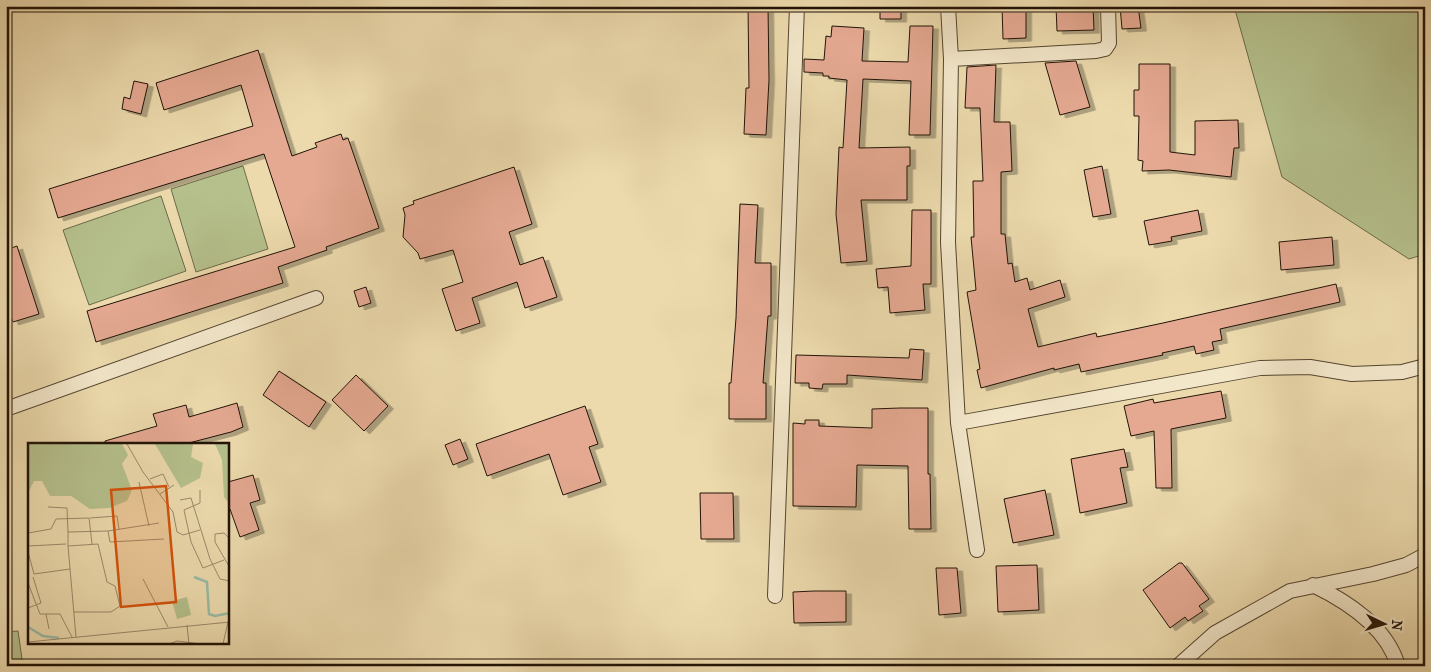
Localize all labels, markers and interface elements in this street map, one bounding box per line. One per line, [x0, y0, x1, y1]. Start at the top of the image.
inset map [28, 443, 229, 644]
north arrow [1358, 600, 1408, 650]
text: N [1387, 619, 1405, 631]

